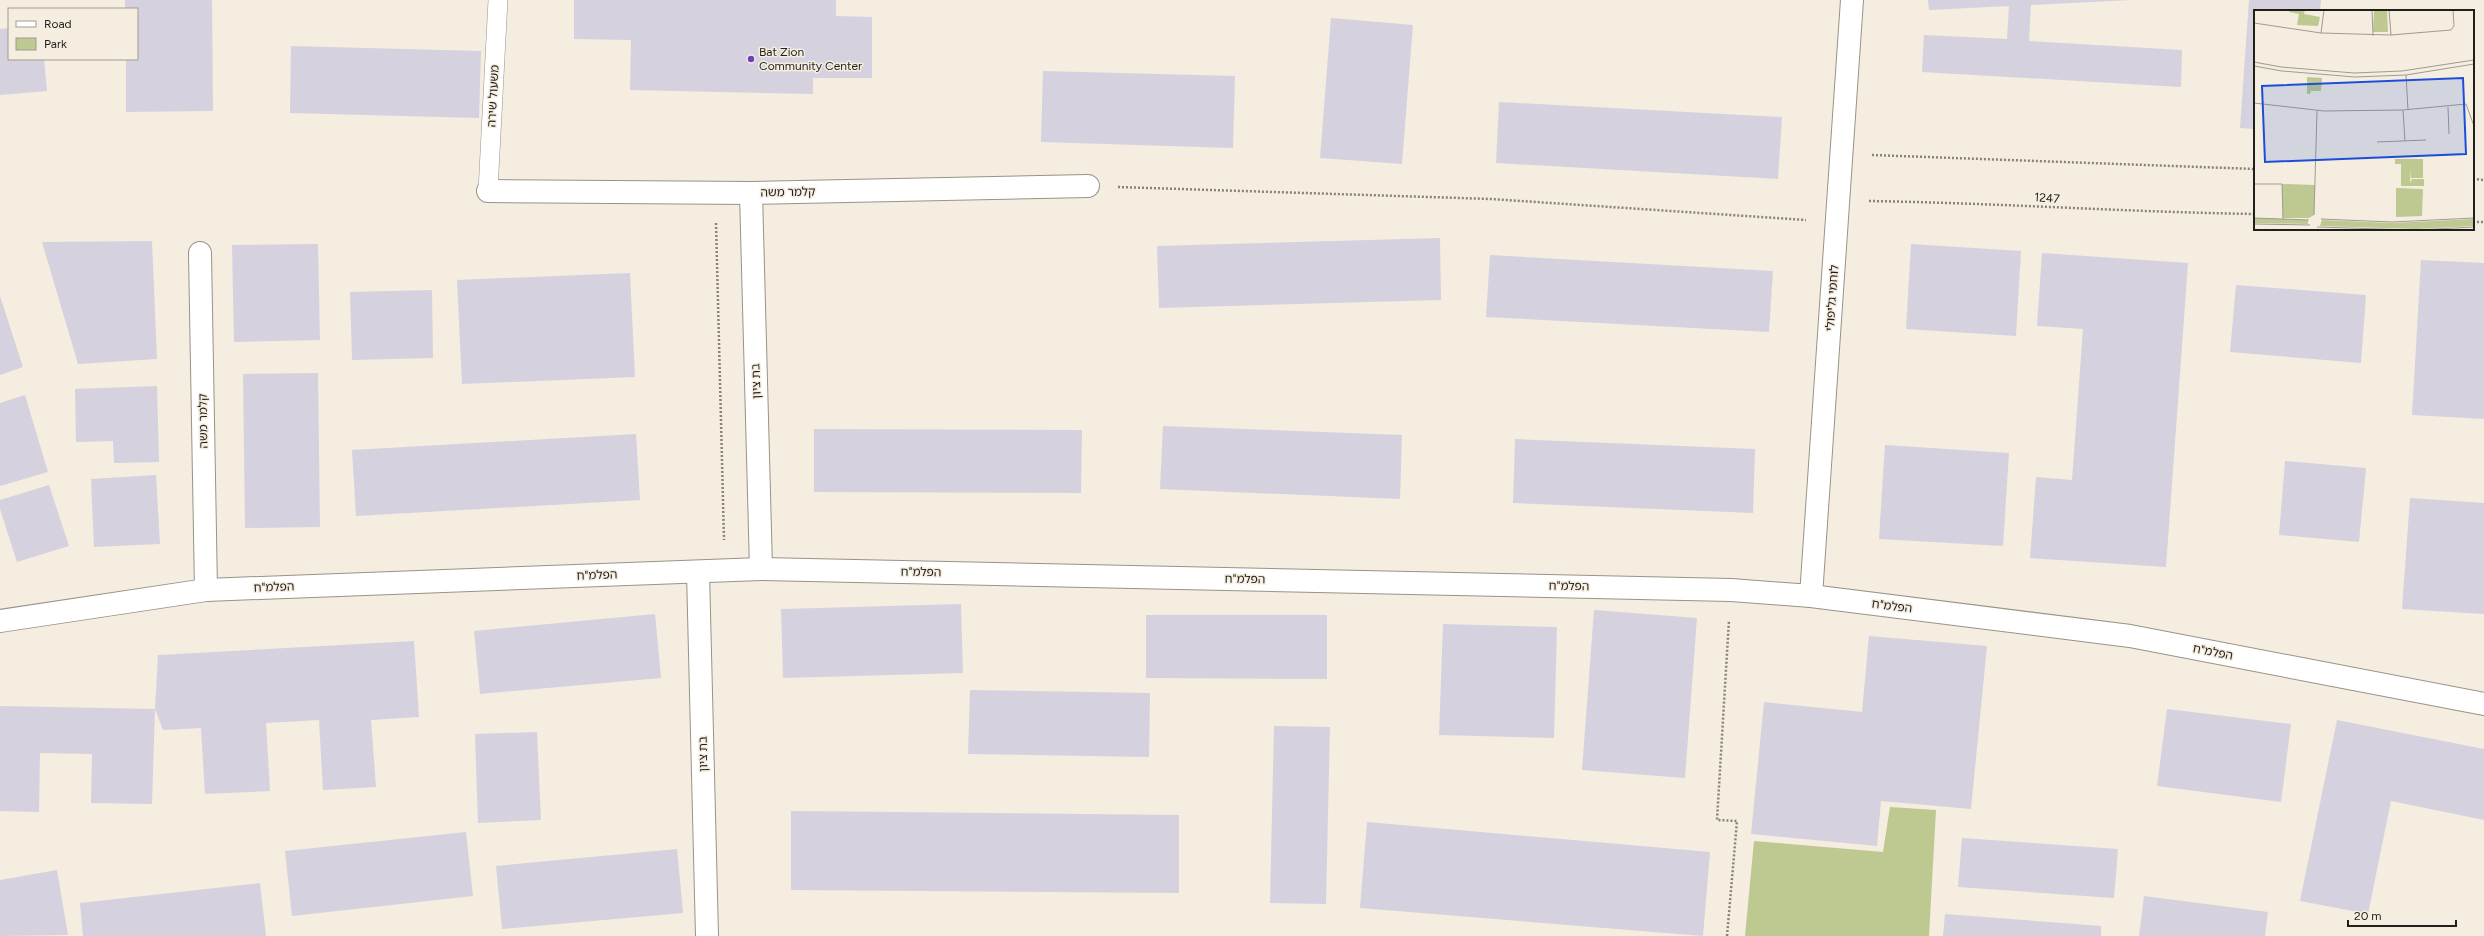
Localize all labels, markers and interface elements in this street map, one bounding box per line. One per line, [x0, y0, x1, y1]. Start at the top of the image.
legend [8, 8, 138, 60]
inset map [2254, 10, 2474, 230]
text: Road [44, 17, 72, 31]
text: Park [44, 37, 67, 51]
place label: Bat Zion Community Center [759, 45, 862, 73]
marker: Bat Zion Community Center [746, 54, 756, 64]
street label: משעול שירה [484, 64, 502, 128]
street label: קלמר משה [760, 185, 816, 199]
street label: 1247 [2034, 190, 2061, 206]
street label: לוחמי גליפולי [1823, 264, 1841, 332]
street label: בת ציון [748, 363, 764, 399]
street label: קלמר משה [196, 393, 210, 449]
street label: הפלמ"ח [901, 565, 941, 579]
street label: הפלמ"ח [576, 567, 618, 583]
street label: הפלמ"ח [1225, 572, 1265, 586]
street label: הפלמ"ח [253, 579, 295, 595]
street label: הפלמ"ח [1549, 579, 1589, 593]
street label: הפלמ"ח [1871, 597, 1913, 615]
street label: הפלמ"ח [2192, 641, 2234, 663]
street label: בת ציון [696, 736, 710, 772]
scale bar [2348, 902, 2456, 928]
text: 20 m [2354, 909, 2382, 923]

